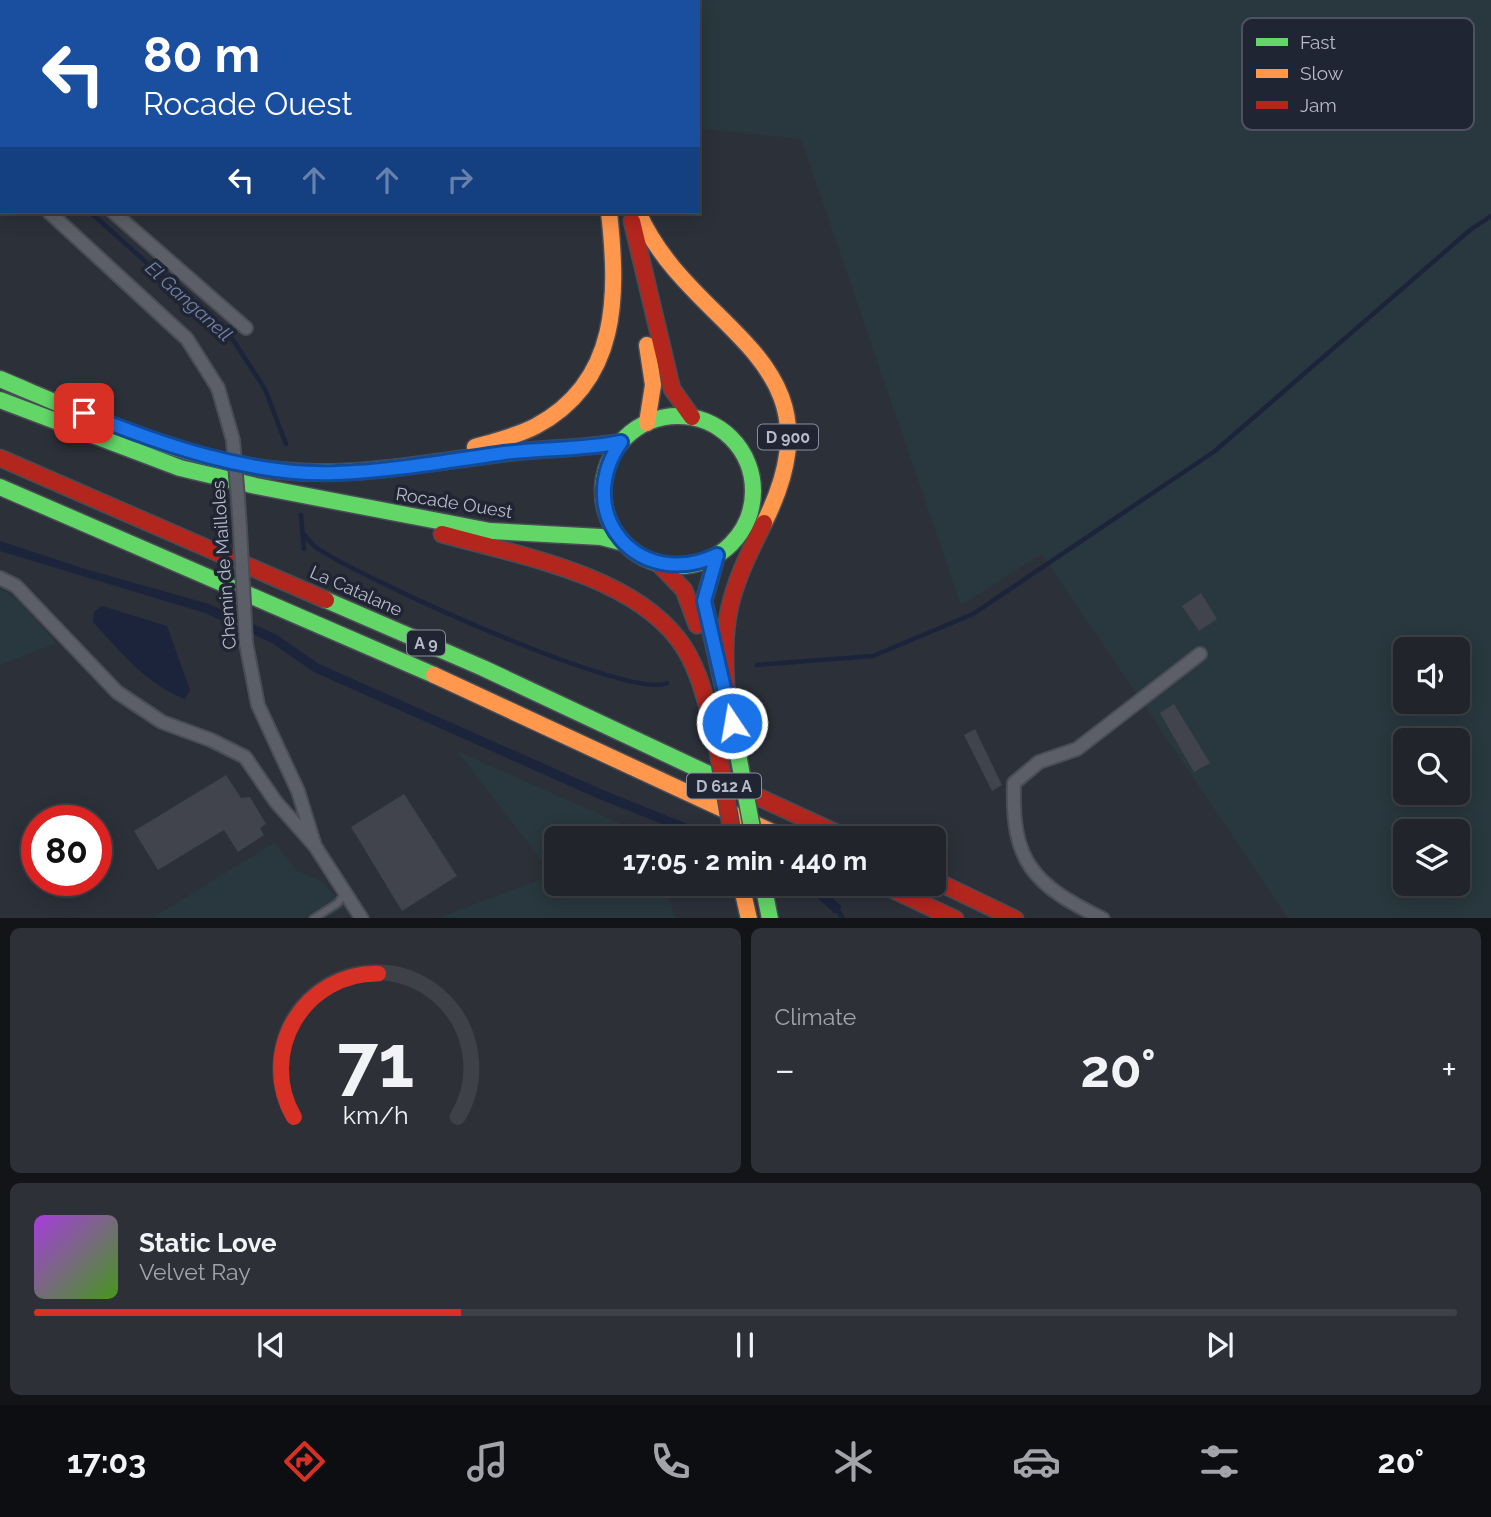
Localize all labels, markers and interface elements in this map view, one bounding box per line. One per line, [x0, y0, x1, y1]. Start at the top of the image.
legend [1242, 18, 1474, 130]
text: 80 m [143, 26, 260, 83]
icon: left [28, 28, 119, 119]
text: Fast [1300, 31, 1336, 53]
text: Slow [1300, 62, 1344, 84]
text: Rocade Ouest [143, 85, 352, 122]
text: Jam [1300, 94, 1337, 116]
icon: left [222, 161, 260, 199]
icon: ahead [295, 161, 333, 199]
icon: ahead [368, 161, 406, 199]
icon: right [441, 161, 479, 199]
water label: El Ganganell [141, 256, 237, 346]
pin [54, 383, 114, 443]
icon: arrive [65, 394, 103, 432]
road number: D 900 [758, 424, 818, 450]
street label: Chemin de Mailloles [207, 480, 240, 650]
street label: Rocade Ouest [394, 483, 514, 522]
street label: La Catalane [307, 561, 406, 620]
road number: A 9 [407, 630, 445, 656]
map controls [1393, 637, 1470, 896]
button: sound [1393, 637, 1470, 714]
position arrow [695, 686, 769, 760]
button: search [1393, 728, 1470, 805]
road number: D 612 A [687, 774, 761, 799]
speed limit sign: 80 [21, 805, 112, 896]
button: layers [1393, 819, 1470, 896]
text: 17:05 · 2 min · 440 m [623, 846, 867, 876]
text: Climate [775, 1003, 856, 1030]
text: 71 [337, 1019, 414, 1104]
text: 20° [1080, 1038, 1156, 1099]
text: − [775, 1047, 795, 1092]
text: + [1441, 1047, 1457, 1092]
text: km/h [342, 1099, 408, 1129]
text: Static Love [139, 1228, 277, 1258]
text: Velvet Ray [139, 1258, 251, 1285]
icon: previous [252, 1326, 290, 1364]
icon: pause [726, 1326, 764, 1364]
icon: next [1201, 1326, 1239, 1364]
icon: directions [280, 1437, 329, 1486]
icon: music [463, 1437, 512, 1486]
icon: phone [646, 1437, 695, 1486]
icon: climate [829, 1437, 878, 1486]
icon: car [1012, 1437, 1061, 1486]
icon: filters [1195, 1437, 1244, 1486]
text: 17:03 [67, 1443, 146, 1480]
text: 20° [1378, 1443, 1424, 1480]

